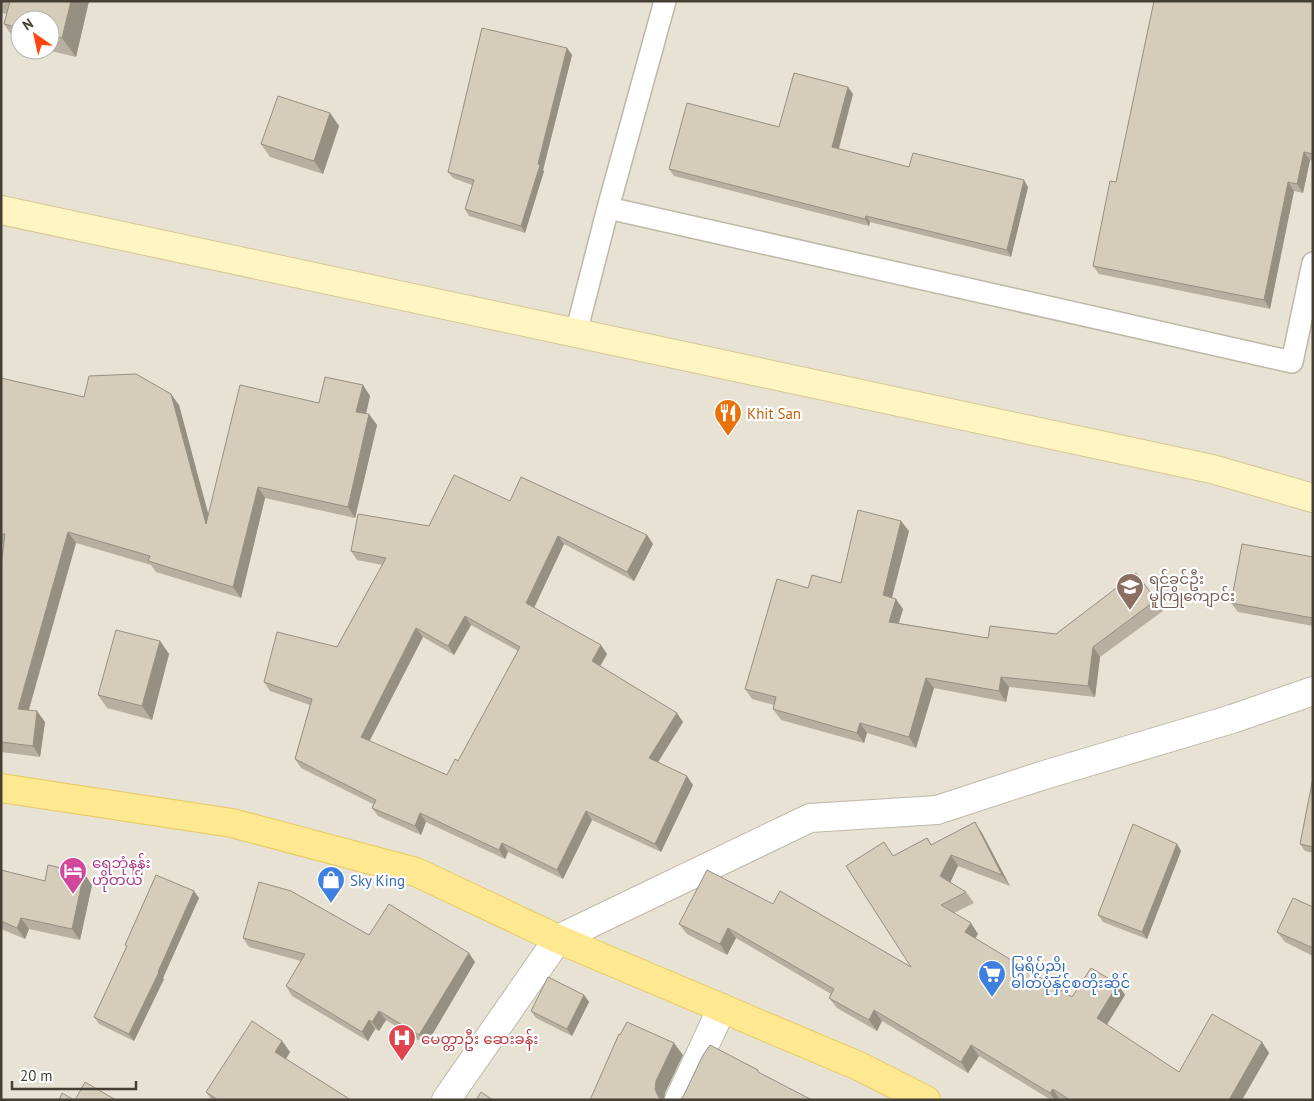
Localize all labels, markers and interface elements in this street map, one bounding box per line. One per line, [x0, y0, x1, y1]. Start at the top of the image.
north arrow [10, 10, 60, 60]
text: N [19, 14, 37, 34]
restaurant icon: Khit San [713, 398, 743, 437]
place label: Khit San [747, 404, 801, 423]
place label: ရင်ခွင်ဦး မူကြိုကျောင်း [1149, 569, 1235, 608]
school or university icon: ရင်ခွင်ဦး မူကြိုကျောင်း [1115, 572, 1145, 611]
place label: ရွှေဘုံနန်း ဟိုတယ် [92, 853, 151, 892]
hotel icon: ရွှေဘုံနန်း ဟိုတယ် [58, 856, 88, 895]
shop icon: Sky King [316, 865, 346, 904]
place label: Sky King [350, 871, 405, 890]
place label: မြရိပ်ညို ဓါတ်ပုံနှင့်စတိုးဆိုင် [1011, 956, 1130, 995]
supermarket icon: မြရိပ်ညို ဓါတ်ပုံနှင့်စတိုးဆိုင် [977, 959, 1007, 998]
hospital icon: မေတ္တာဦး ဆေးခန်း [387, 1023, 417, 1062]
place label: မေတ္တာဦး ဆေးခန်း [421, 1029, 538, 1051]
scale bar [12, 1058, 136, 1090]
text: 20 m [20, 1066, 53, 1085]

